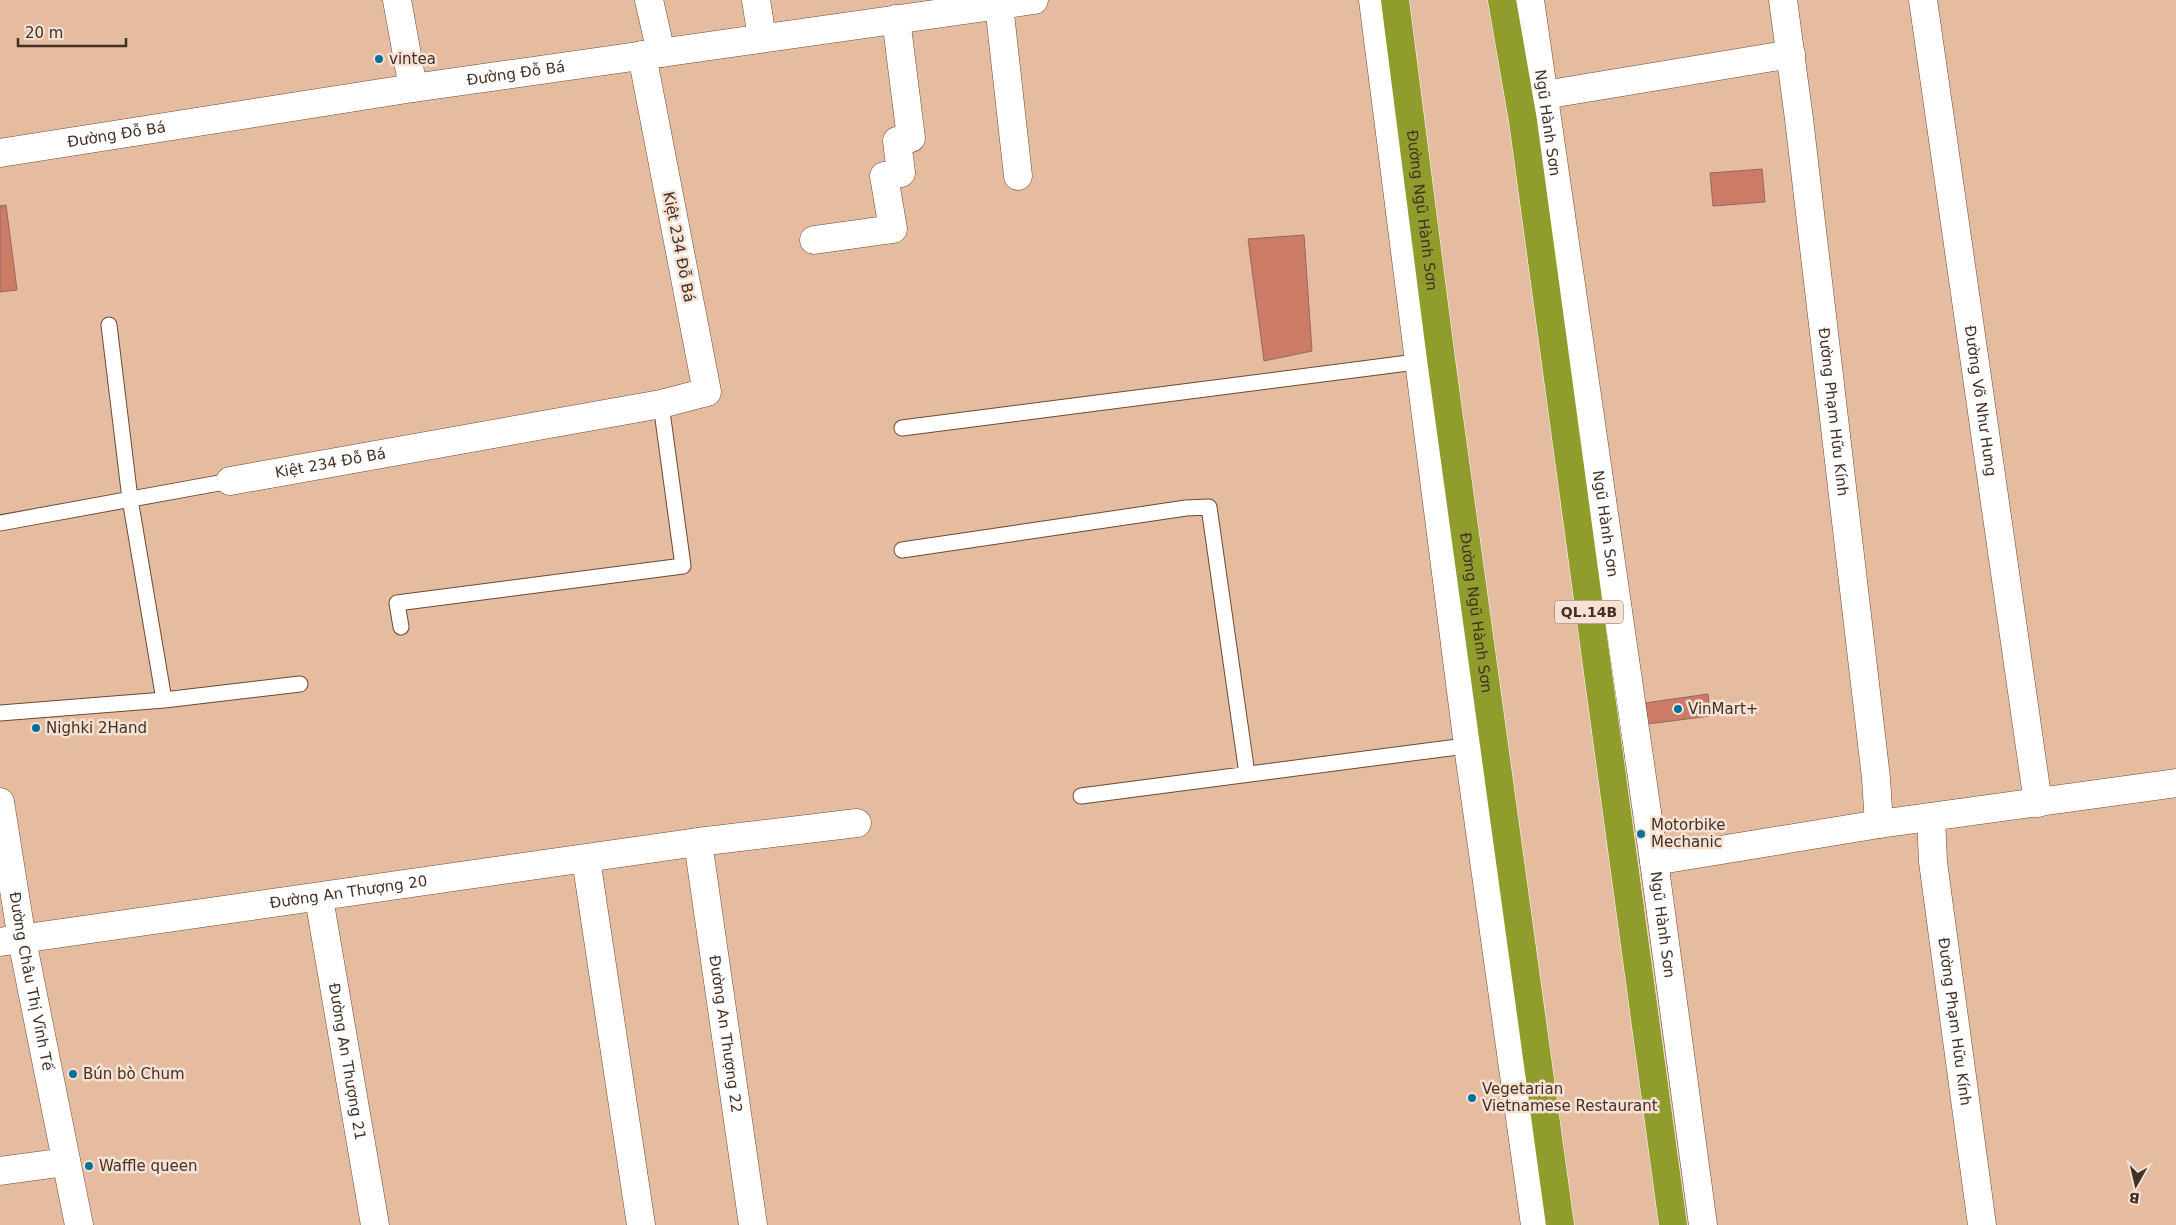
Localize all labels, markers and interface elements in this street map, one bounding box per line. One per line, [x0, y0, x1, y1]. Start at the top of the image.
scale bar [18, 15, 125, 47]
text: 20 m [25, 24, 63, 42]
place label: vintea [389, 50, 436, 68]
marker: vintea [373, 53, 385, 65]
street label: Đường Đỗ Bá [465, 58, 566, 89]
street label: Ngũ Hành Sơn [1531, 68, 1564, 177]
street label: Đường Đỗ Bá [66, 118, 167, 151]
street label: Đường Ngũ Hành Sơn [1403, 129, 1441, 292]
street label: Kiệt 234 Đỗ Bá [659, 190, 699, 304]
street label: Đường Võ Như Hưng [1961, 324, 2000, 477]
street label: Đường Phạm Hữu Kính [1814, 327, 1852, 497]
street label: Kiệt 234 Đỗ Bá [273, 444, 387, 482]
street label: Ngũ Hành Sơn [1589, 469, 1622, 578]
street label: Đường Ngũ Hành Sơn [1456, 531, 1496, 694]
road number: QL.14B [1555, 600, 1623, 624]
place label: VinMart+ [1688, 700, 1758, 718]
marker: VinMart+ [1672, 703, 1684, 715]
place label: Nighki 2Hand [46, 719, 147, 737]
marker: Nighki 2Hand [30, 722, 42, 734]
place label: Motorbike Mechanic [1651, 816, 1725, 851]
marker: Motorbike Mechanic [1635, 828, 1647, 840]
street label: Ngũ Hành Sơn [1646, 870, 1679, 979]
street label: Đường An Thượng 20 [268, 872, 428, 912]
street label: Đường Châu Thị Vĩnh Tế [5, 890, 57, 1073]
street label: Đường Phạm Hữu Kính [1934, 936, 1975, 1107]
street label: Đường An Thượng 22 [705, 954, 746, 1114]
street label: Đường An Thượng 21 [325, 982, 369, 1142]
place label: Bún bò Chum [83, 1065, 185, 1083]
marker: Bún bò Chum [67, 1068, 79, 1080]
place label: Vegetarian Vietnamese Restaurant [1482, 1080, 1658, 1115]
marker: Vegetarian Vietnamese Restaurant [1466, 1092, 1478, 1104]
place label: Waffle queen [99, 1157, 198, 1175]
marker: Waffle queen [83, 1160, 95, 1172]
north arrow [2111, 1160, 2161, 1210]
text: B [2128, 1189, 2141, 1207]

